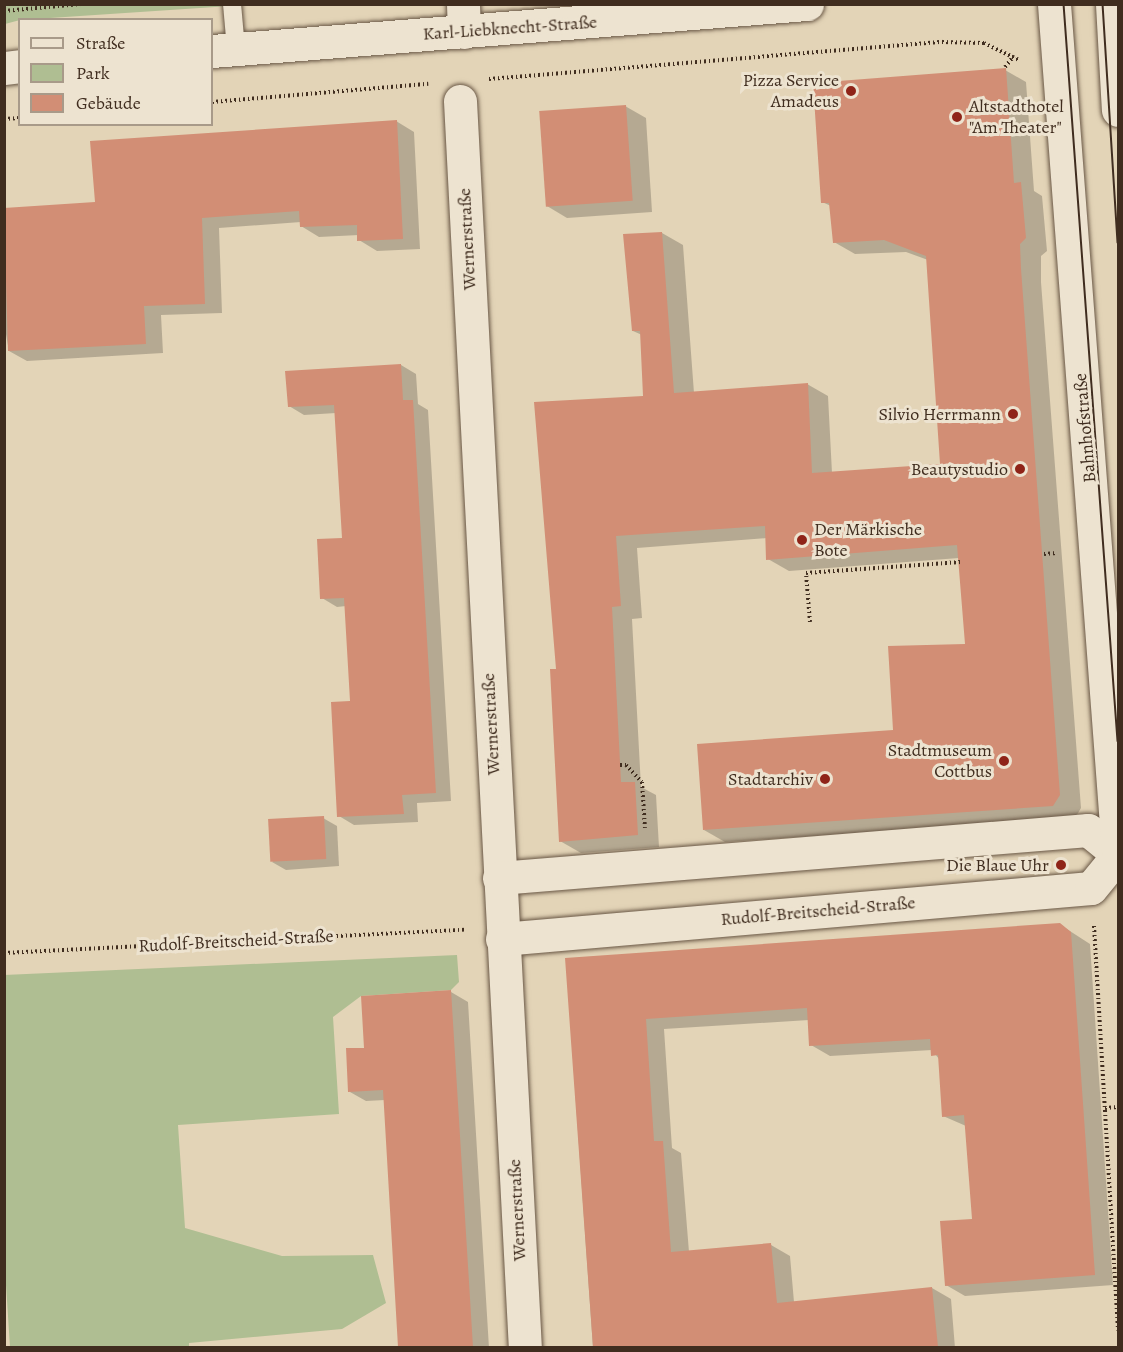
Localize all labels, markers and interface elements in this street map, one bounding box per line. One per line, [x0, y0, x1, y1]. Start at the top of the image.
street label: Karl-Liebknecht-Straße [422, 11, 598, 45]
legend [18, 18, 213, 126]
text: Straße [76, 31, 125, 55]
text: Park [76, 61, 110, 85]
place label: Pizza Service Amadeus [743, 70, 839, 112]
marker: Pizza Service Amadeus [844, 84, 858, 98]
text: Gebäude [76, 91, 141, 115]
place label: Altstadthotel "Am Theater" [969, 96, 1064, 138]
marker: Altstadthotel "Am Theater" [950, 110, 964, 124]
street label: Wernerstraße [454, 187, 480, 291]
street label: Bahnhofstraße [1069, 372, 1101, 484]
place label: Silvio Herrmann [878, 403, 1001, 425]
marker: Silvio Herrmann [1006, 407, 1020, 421]
place label: Beautystudio [911, 458, 1008, 480]
marker: Beautystudio [1013, 462, 1027, 476]
place label: Der Märkische Bote [814, 519, 922, 562]
marker: Der Märkische Bote [795, 533, 809, 547]
street label: Wernerstraße [478, 672, 504, 776]
place label: Stadtmuseum Cottbus [888, 740, 992, 783]
marker: Stadtmuseum Cottbus [997, 754, 1011, 768]
place label: Stadtarchiv [728, 768, 813, 790]
marker: Stadtarchiv [818, 772, 832, 786]
place label: Die Blaue Uhr [946, 854, 1049, 876]
marker: Die Blaue Uhr [1054, 858, 1068, 872]
street label: Rudolf-Breitscheid-Straße [720, 892, 916, 930]
street label: Rudolf-Breitscheid-Straße [138, 925, 334, 957]
street label: Wernerstraße [504, 1158, 530, 1262]

